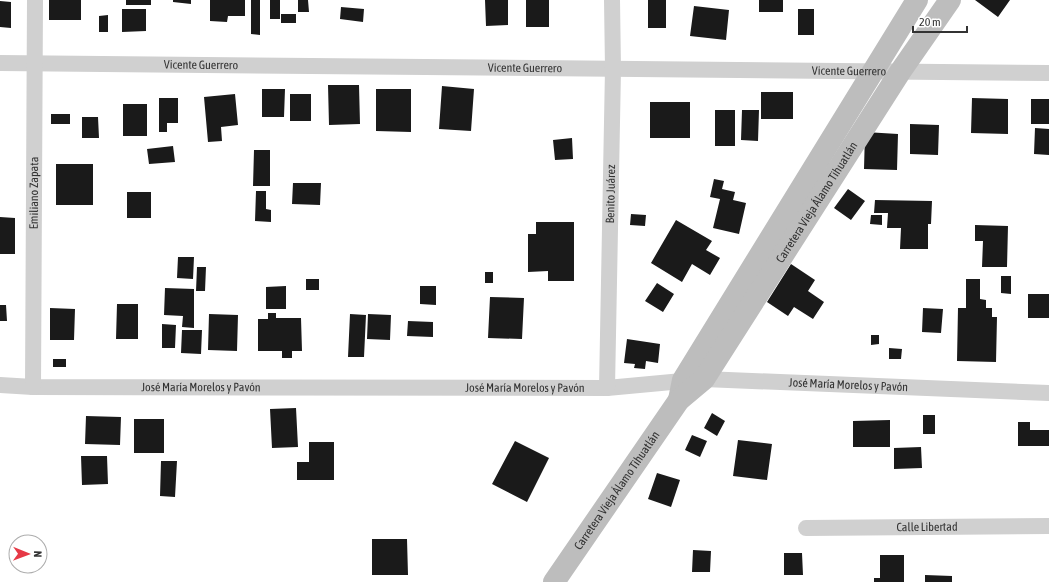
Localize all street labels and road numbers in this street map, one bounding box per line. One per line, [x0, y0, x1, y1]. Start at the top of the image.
street label: Vicente Guerrero [164, 58, 239, 72]
street label: Vicente Guerrero [488, 61, 563, 75]
street label: Vicente Guerrero [812, 64, 886, 78]
street label: Carretera Vieja Álamo Tihuatlán [773, 139, 861, 265]
street label: Emiliano Zapata [27, 157, 41, 229]
street label: Benito Juárez [603, 164, 618, 224]
street label: José María Morelos y Pavón [788, 375, 908, 394]
street label: José María Morelos y Pavón [141, 380, 261, 394]
street label: José María Morelos y Pavón [465, 381, 585, 395]
street label: Carretera Vieja Álamo Tihuatlán [571, 429, 662, 552]
street label: Calle Libertad [896, 520, 958, 534]

